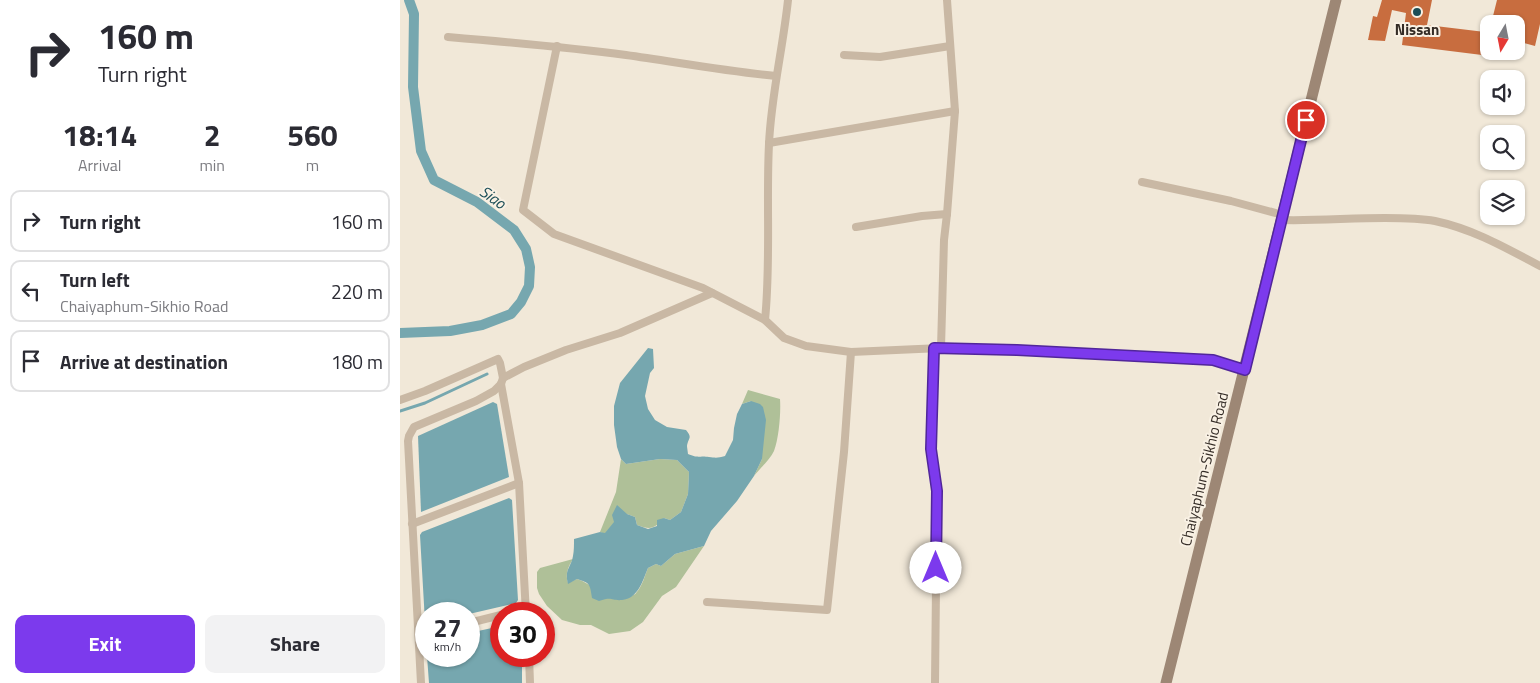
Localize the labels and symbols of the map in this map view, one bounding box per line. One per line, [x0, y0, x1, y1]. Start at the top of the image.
marker: Nissan [1411, 6, 1423, 18]
north arrow [1480, 15, 1525, 60]
place label: Nissan [1395, 18, 1439, 41]
pin [1285, 99, 1327, 141]
water label: Siao [475, 179, 512, 215]
street label: Chaiyaphum-Sikhio Road [1174, 390, 1234, 548]
position arrow [909, 541, 961, 593]
speed limit sign: 30 [490, 602, 555, 667]

